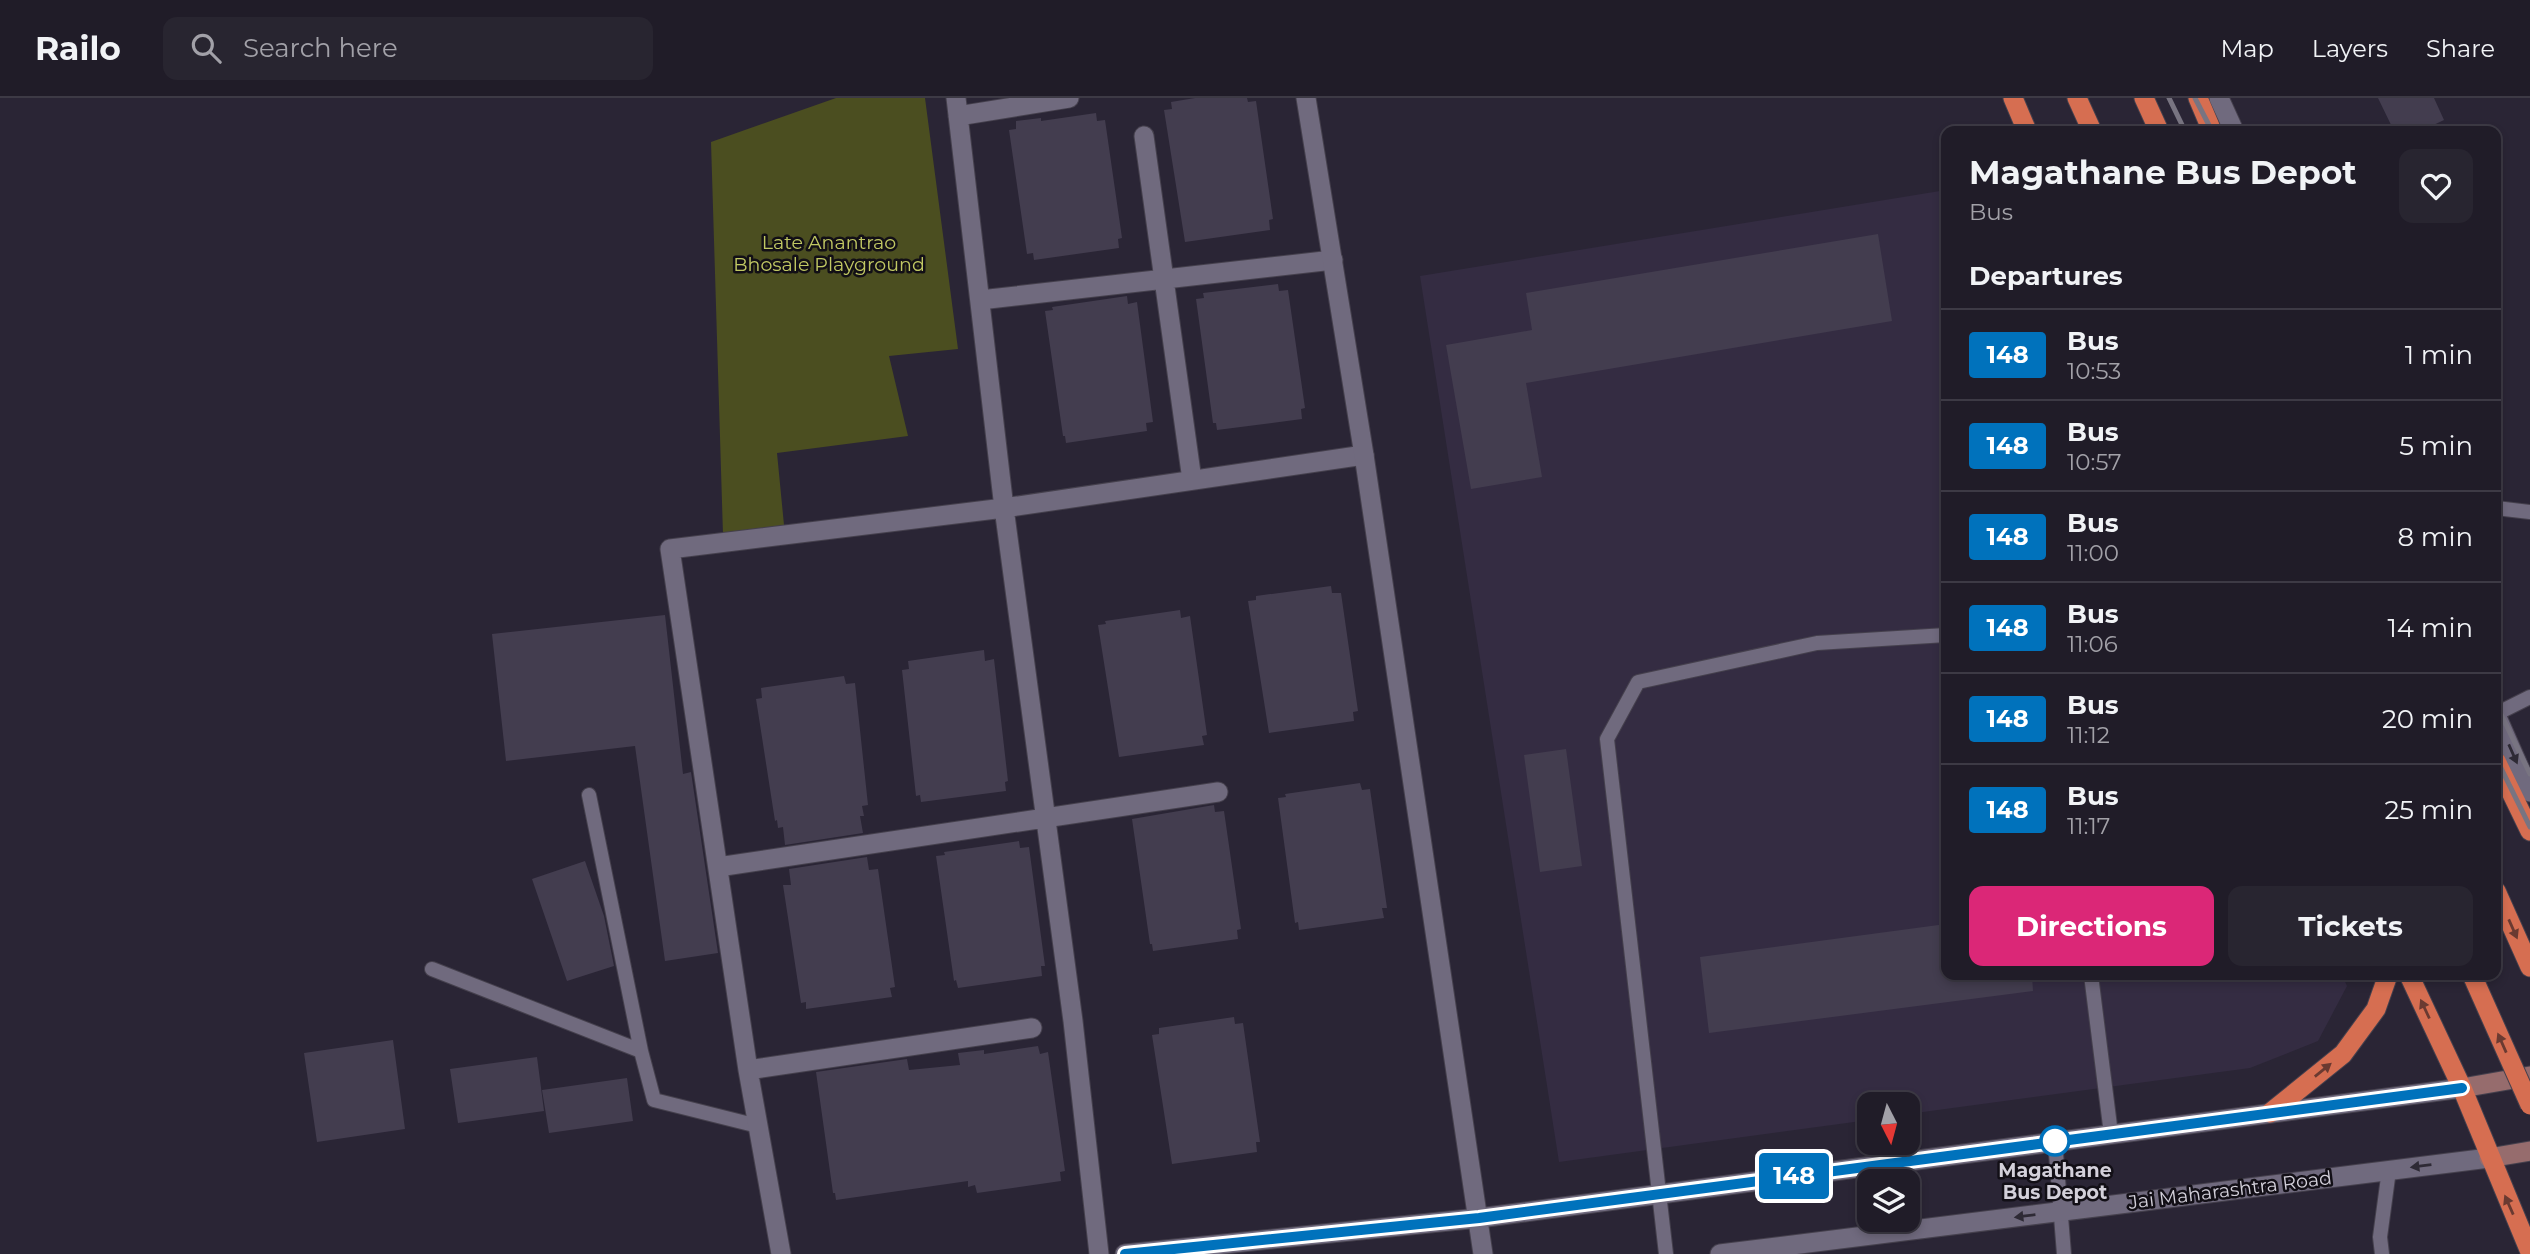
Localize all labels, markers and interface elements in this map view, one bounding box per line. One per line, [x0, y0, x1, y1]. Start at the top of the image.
search box [163, 17, 653, 80]
text: Railo [35, 28, 121, 68]
icon: search [187, 29, 225, 67]
text: Search here [243, 32, 398, 64]
text: Map [2220, 34, 2274, 63]
text: Layers [2312, 34, 2388, 63]
text: Share [2426, 34, 2495, 63]
button: heart [2399, 149, 2473, 223]
text: Magathane Bus Depot [1969, 152, 2357, 192]
text: Bus [1969, 198, 2013, 226]
park label: Late Anantrao Bhosale Playground [733, 231, 925, 276]
text: Departures [1969, 260, 2123, 292]
text: Bus [2067, 325, 2119, 357]
text: 1 min [2405, 339, 2473, 371]
text: 148 [1986, 340, 2029, 369]
text: 10:53 [2067, 357, 2121, 385]
text: Bus [2067, 416, 2119, 448]
text: 5 min [2399, 430, 2473, 462]
text: 148 [1986, 431, 2029, 460]
text: 10:57 [2067, 448, 2122, 476]
text: Bus [2067, 507, 2119, 539]
text: 8 min [2397, 521, 2473, 553]
text: 148 [1986, 522, 2029, 551]
text: 11:00 [2067, 539, 2119, 567]
text: Bus [2067, 598, 2119, 630]
text: 14 min [2387, 612, 2473, 644]
text: 148 [1986, 613, 2029, 642]
text: 11:06 [2067, 630, 2118, 658]
text: Bus [2067, 689, 2119, 721]
text: 20 min [2382, 703, 2473, 735]
text: 148 [1986, 704, 2029, 733]
text: 11:12 [2067, 721, 2110, 749]
one-way arrow [2508, 743, 2519, 764]
text: Bus [2067, 780, 2119, 812]
text: 25 min [2385, 794, 2473, 826]
text: 148 [1986, 795, 2029, 824]
text: 11:17 [2067, 812, 2110, 840]
button: Directions [1969, 886, 2214, 966]
button: Tickets [2228, 886, 2473, 966]
one-way arrow [2508, 919, 2519, 940]
one-way arrow [2420, 999, 2431, 1019]
one-way arrow [2496, 1033, 2508, 1053]
one-way arrow [2315, 1063, 2332, 1078]
north arrow [1857, 1092, 1920, 1155]
map controls [1857, 1092, 1920, 1232]
marker: Magathane Bus Depot [2040, 1126, 2070, 1156]
line badge: 148 [1754, 1153, 1834, 1199]
place label: Magathane Bus Depot [1998, 1159, 2112, 1204]
text: 148 [1773, 1161, 1815, 1190]
one-way arrow [2410, 1161, 2432, 1172]
street label: Jai Maharashtra Road [2126, 1166, 2333, 1214]
button: layers [1857, 1169, 1920, 1232]
one-way arrow [2504, 1194, 2515, 1215]
one-way arrow [2014, 1210, 2036, 1221]

